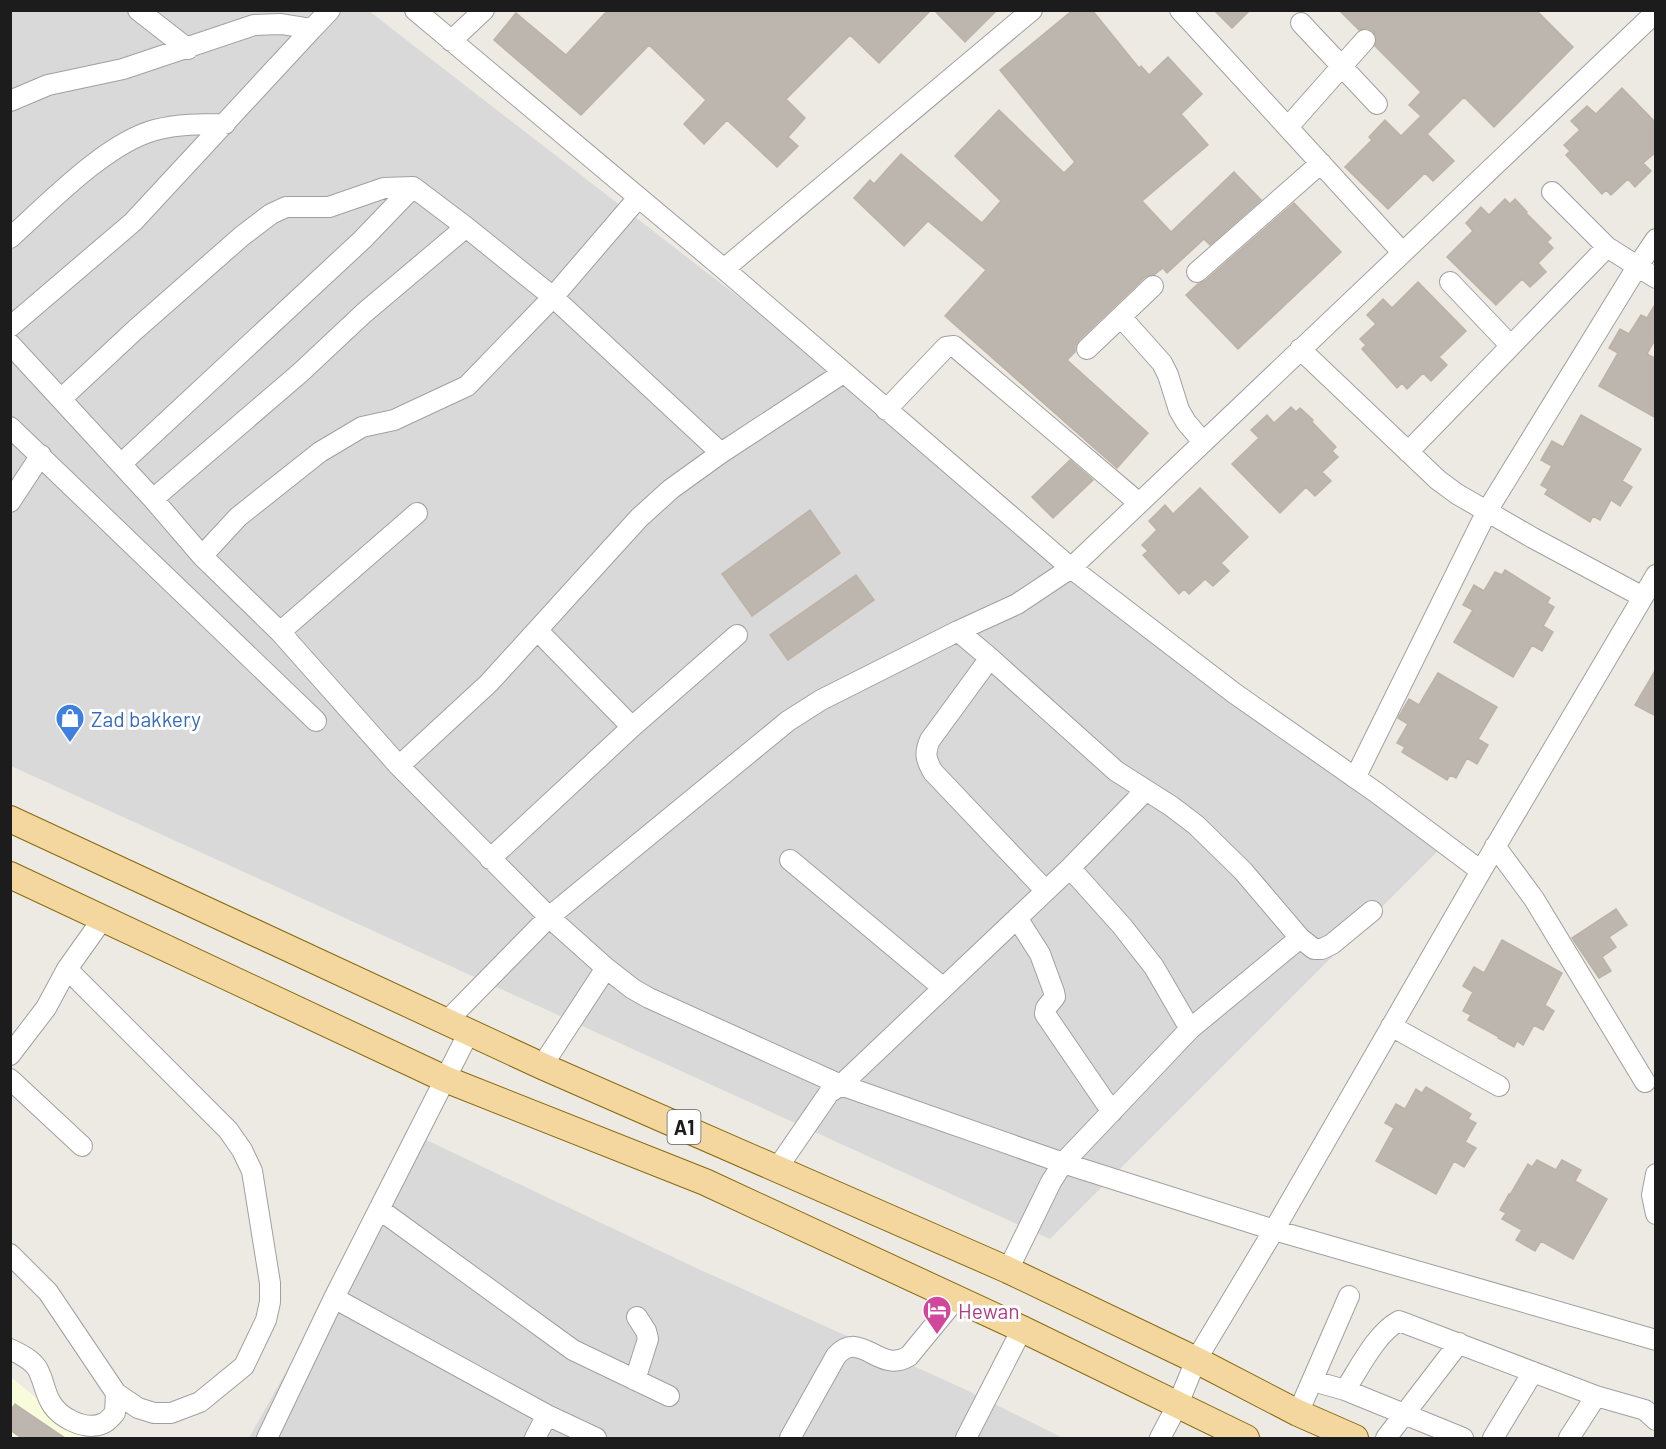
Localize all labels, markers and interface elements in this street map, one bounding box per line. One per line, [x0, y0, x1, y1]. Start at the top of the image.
shop icon: Zad bakkery [54, 702, 86, 744]
place label: Zad bakkery [91, 706, 201, 731]
road number: A1 [668, 1110, 700, 1144]
hotel icon: Hewan [921, 1294, 953, 1336]
place label: Hewan [958, 1298, 1020, 1323]

